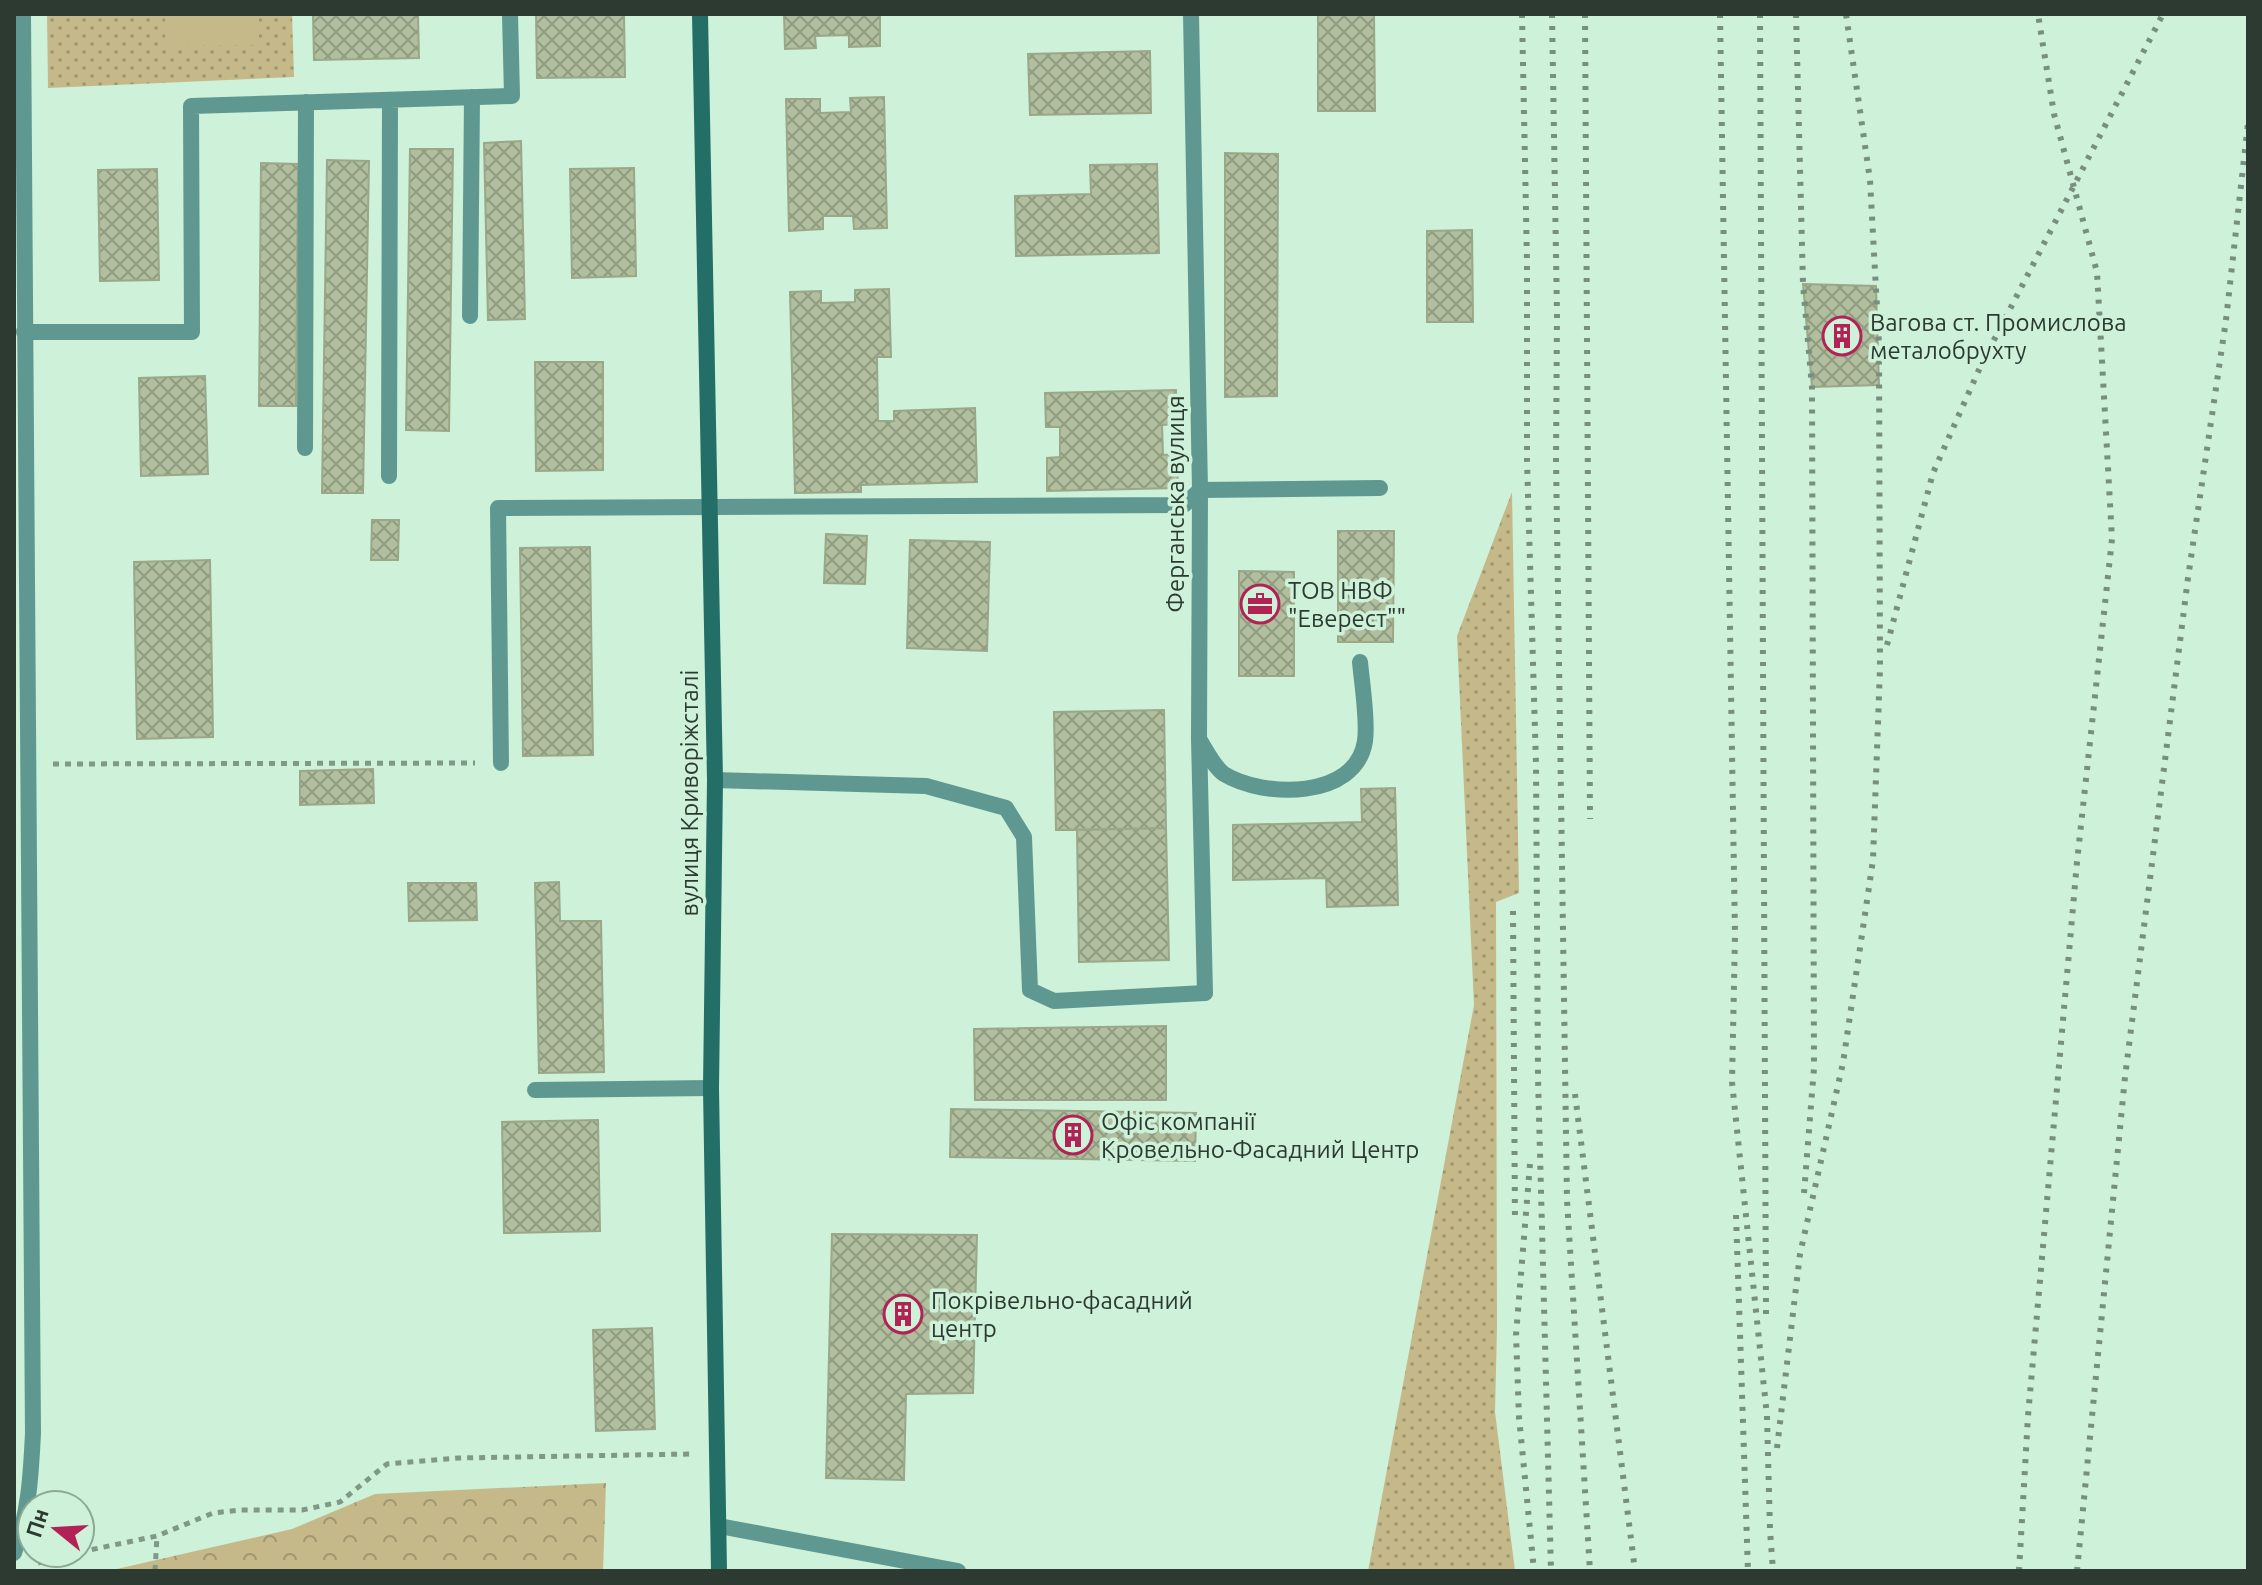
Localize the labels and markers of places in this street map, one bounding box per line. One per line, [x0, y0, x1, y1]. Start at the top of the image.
place label: Вагова ст. Промислова металобрухту [1870, 309, 2126, 364]
building icon: Вагова ст. Промислова металобрухту [1821, 315, 1863, 357]
place label: ТОВ НВФ "Еверест"" [1288, 577, 1406, 632]
office icon: ТОВ НВФ "Еверест"" [1239, 583, 1281, 625]
place label: Офіс компанії Кровельно-Фасадний Центр [1101, 1108, 1419, 1163]
building icon: Офіс компанії Кровельно-Фасадний Центр [1052, 1114, 1094, 1156]
place label: Покрівельно-фасадний центр [931, 1287, 1193, 1342]
building icon: Покрівельно-фасадний центр [882, 1293, 924, 1335]

